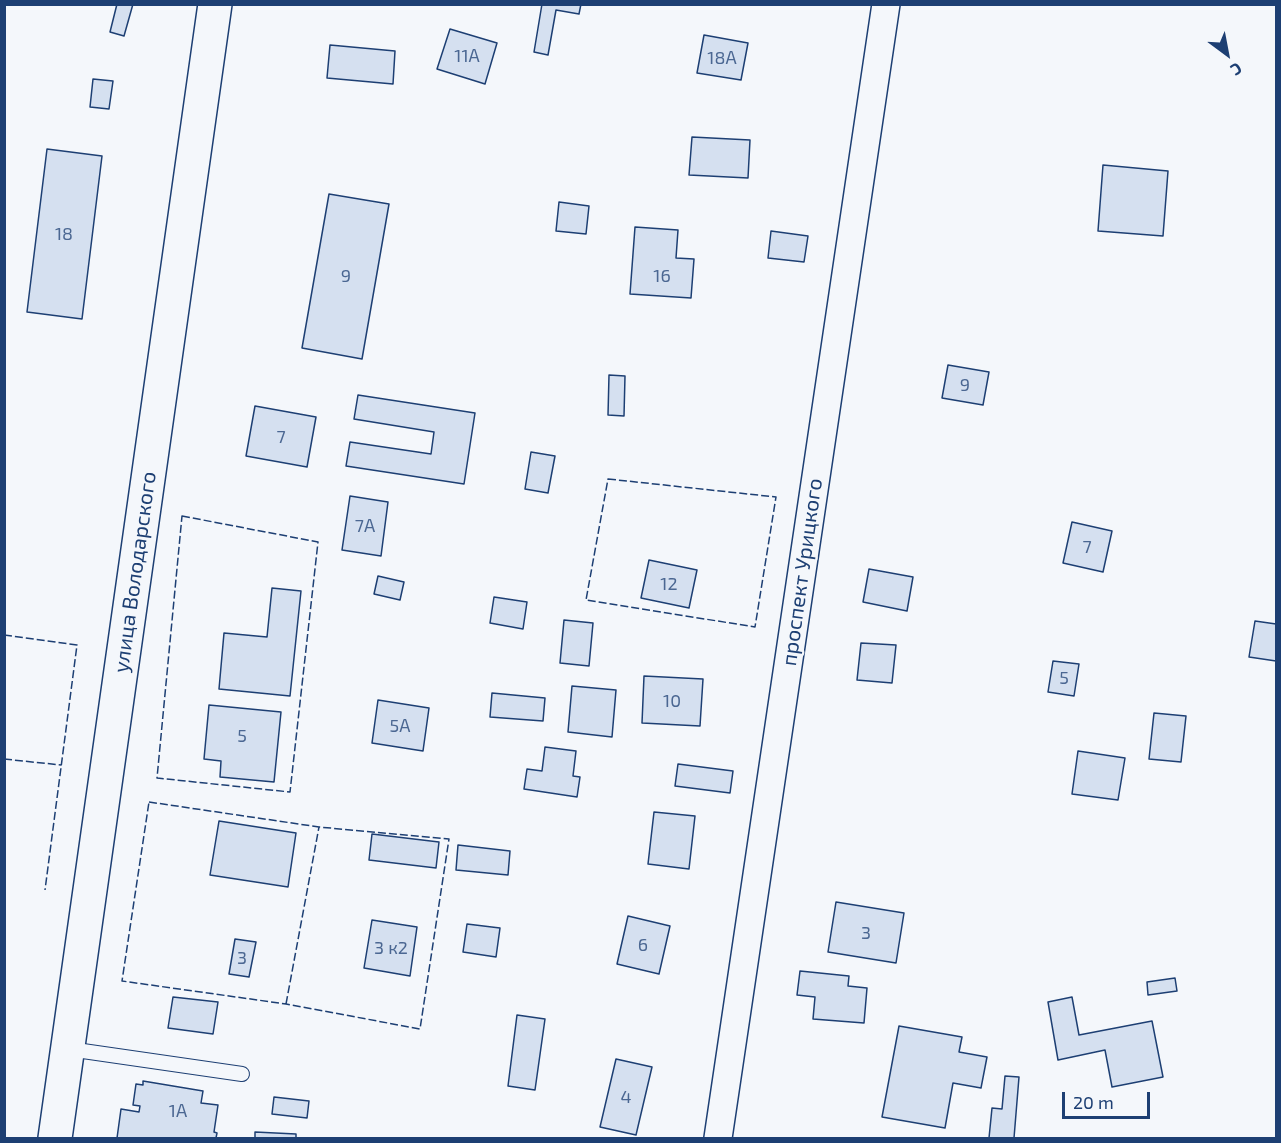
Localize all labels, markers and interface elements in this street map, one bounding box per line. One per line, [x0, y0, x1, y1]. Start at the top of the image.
north arrow [1197, 24, 1257, 84]
house number: 11А [454, 45, 480, 67]
house number: 18А [707, 47, 737, 69]
text: С [1228, 59, 1246, 80]
house number: 18 [55, 223, 73, 245]
house number: 9 [341, 265, 351, 287]
house number: 16 [653, 265, 671, 287]
house number: 9 [960, 374, 970, 396]
house number: 7 [276, 426, 286, 448]
street label: улица Володарского [108, 470, 162, 674]
street label: проспект Урицкого [776, 477, 828, 667]
house number: 7А [355, 515, 375, 537]
house number: 7 [1082, 536, 1092, 558]
house number: 12 [660, 573, 678, 595]
house number: 5 [1059, 667, 1069, 689]
house number: 10 [663, 690, 681, 712]
house number: 5А [390, 715, 410, 737]
house number: 5 [237, 725, 247, 747]
house number: 3 [861, 922, 871, 944]
house number: 6 [638, 934, 648, 956]
house number: 3 к2 [374, 937, 408, 959]
house number: 3 [237, 947, 247, 969]
scale bar [1065, 1080, 1154, 1118]
house number: 4 [620, 1086, 632, 1108]
text: 20 m [1073, 1091, 1114, 1113]
house number: 1А [169, 1100, 187, 1122]

